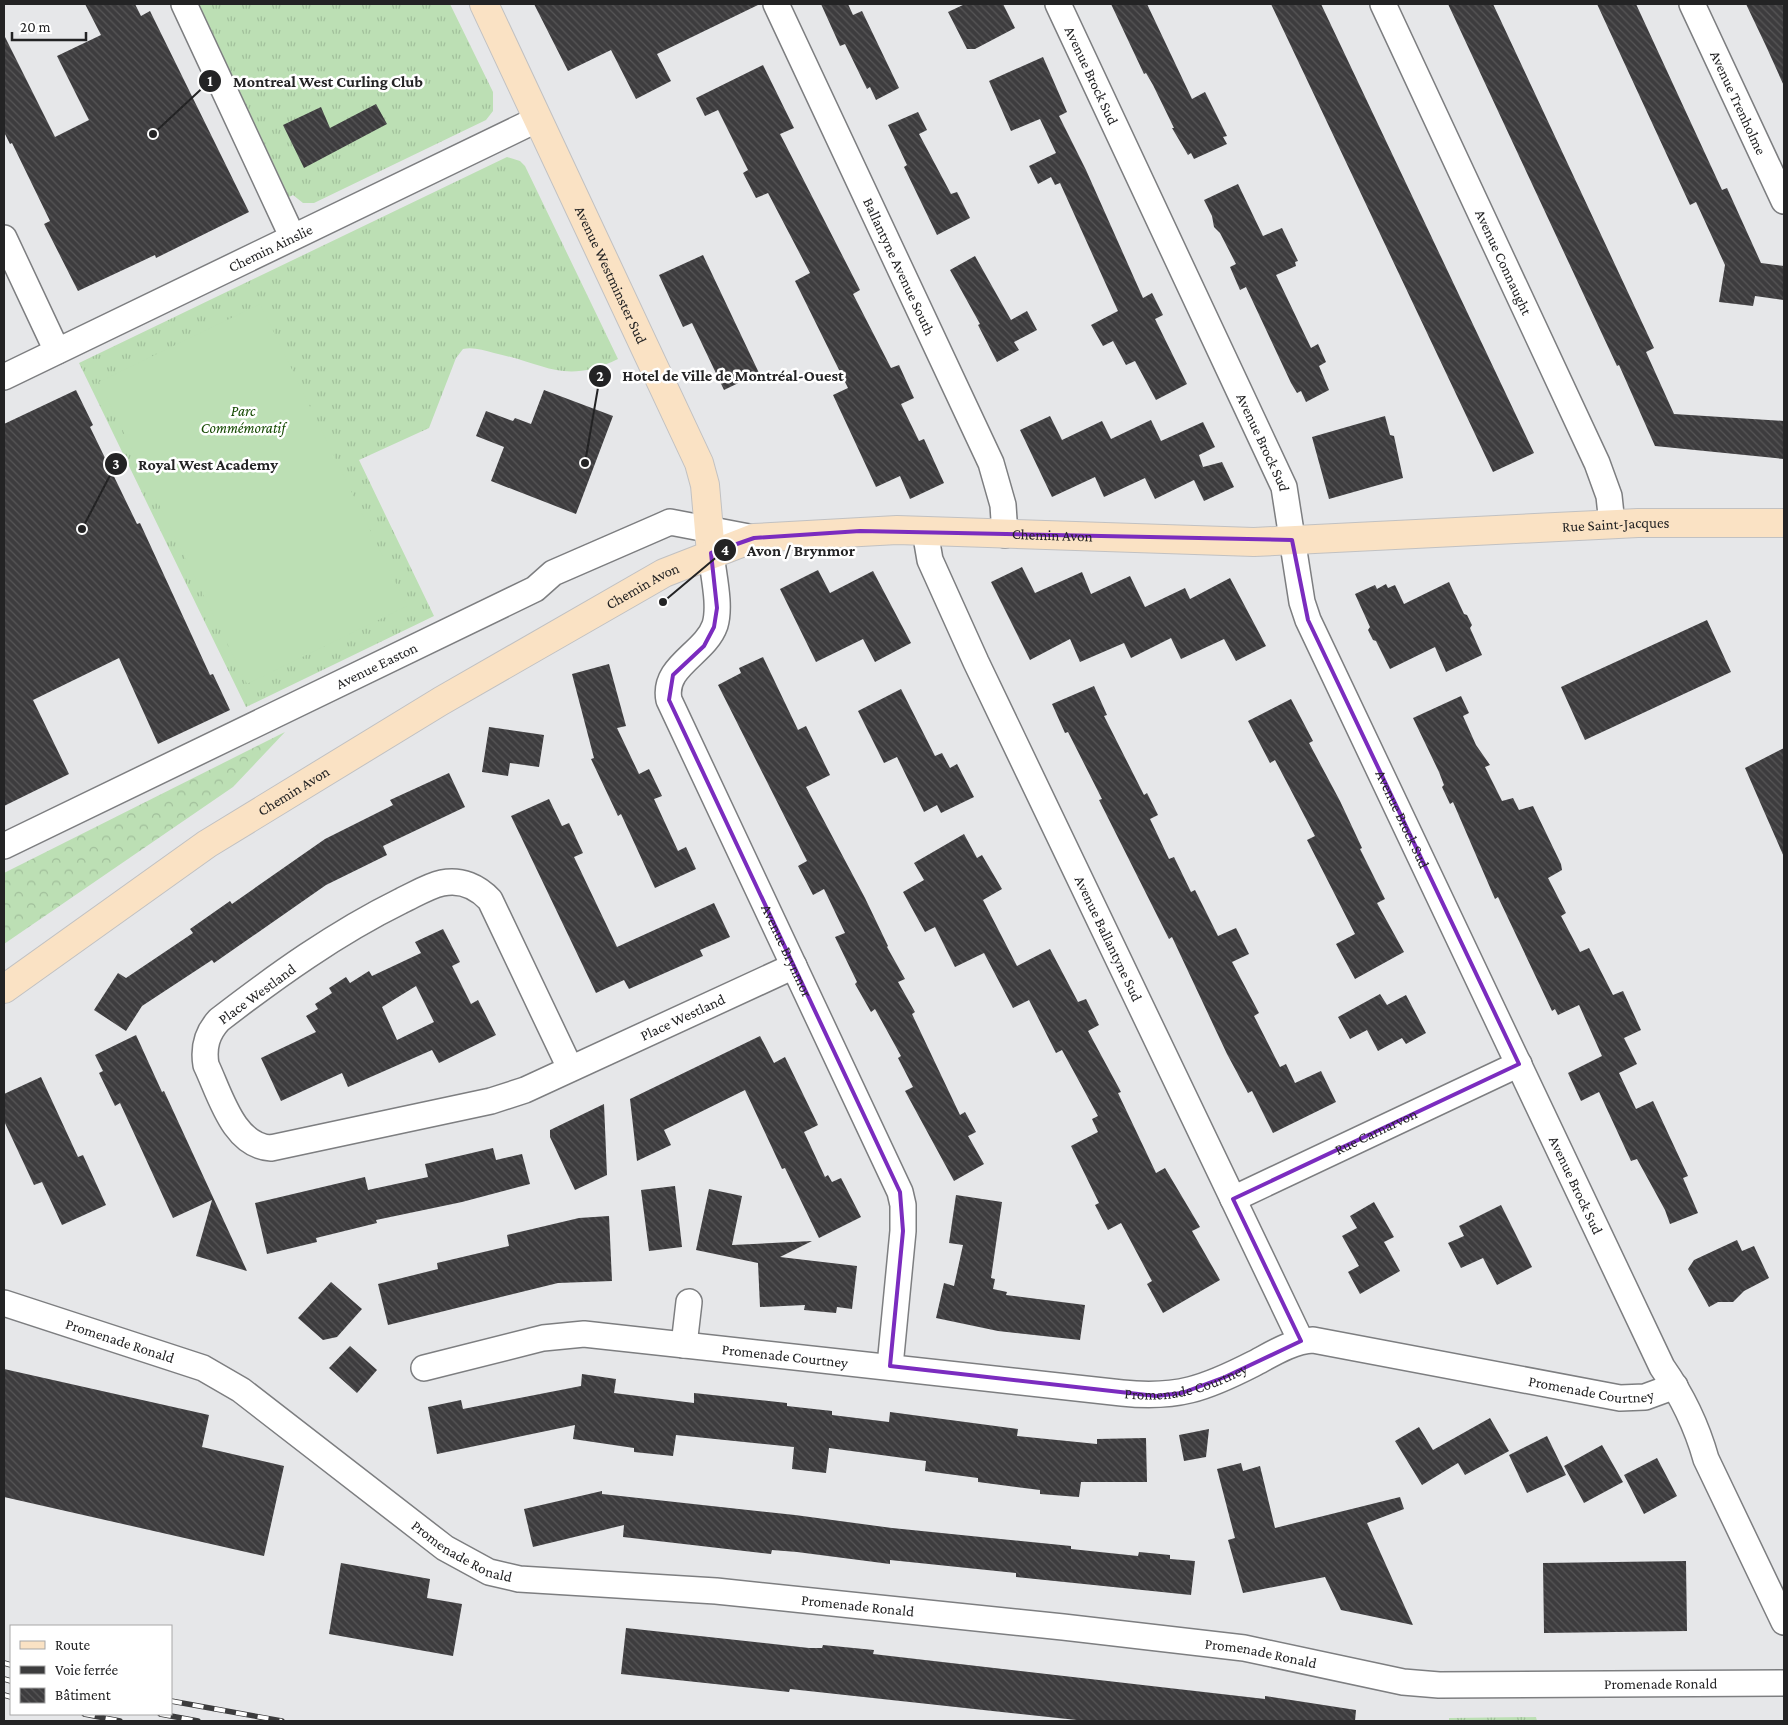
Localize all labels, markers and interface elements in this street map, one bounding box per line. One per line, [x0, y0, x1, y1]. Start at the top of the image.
scale bar [12, 10, 86, 42]
text: 20 m [20, 19, 51, 35]
street label: Avenue Brock Sud [1062, 24, 1121, 127]
street label: Avenue Trenholme [1707, 48, 1769, 158]
callout: Montreal West Curling Club [198, 65, 433, 96]
text: 1 [207, 73, 213, 89]
text: Montreal West Curling Club [233, 73, 423, 90]
street label: Ballantyne Avenue South [860, 195, 938, 338]
street label: Avenue Westminster Sud [572, 203, 650, 346]
street label: Avenue Connaught [1472, 207, 1535, 319]
street label: Chemin Ainslie [226, 221, 315, 275]
callout: Hotel de Ville de Montréal-Ouest [588, 360, 854, 391]
text: Hotel de Ville de Montréal-Ouest [622, 367, 844, 384]
text: 2 [596, 368, 604, 384]
street label: Avenue Brock Sud [1233, 391, 1293, 492]
park label: Parc Commémoratif [201, 403, 287, 437]
callout: Royal West Academy [103, 449, 288, 480]
text: 3 [112, 456, 120, 472]
text: Royal West Academy [138, 456, 278, 473]
street label: Rue Saint-Jacques [1562, 515, 1670, 535]
street label: Chemin Avon [1012, 526, 1093, 545]
callout: Avon / Brynmor [712, 535, 865, 566]
text: 4 [721, 542, 729, 558]
text: Avon / Brynmor [746, 542, 856, 559]
street label: Chemin Avon [603, 560, 681, 612]
street label: Avenue Easton [333, 639, 420, 692]
street label: Chemin Avon [255, 763, 332, 819]
street label: Avenue Brock Sud [1372, 767, 1432, 871]
street label: Avenue Ballantyne Sud [1072, 873, 1145, 1004]
street label: Avenue Brynmor [758, 902, 816, 1000]
street label: Place Westland [215, 961, 299, 1027]
street label: Place Westland [638, 991, 728, 1044]
street label: Rue Carnarvon [1332, 1105, 1420, 1158]
street label: Avenue Brock Sud [1546, 1133, 1606, 1237]
street label: Promenade Ronald [64, 1316, 176, 1366]
street label: Promenade Courtney [721, 1341, 849, 1372]
street label: Promenade Courtney [1124, 1360, 1250, 1403]
street label: Promenade Courtney [1527, 1373, 1657, 1406]
street label: Promenade Ronald [408, 1517, 514, 1585]
street label: Promenade Ronald [800, 1592, 915, 1620]
legend [10, 1625, 172, 1715]
street label: Promenade Ronald [1204, 1636, 1318, 1671]
text: Route [55, 1637, 90, 1653]
text: Voie ferrée [55, 1662, 119, 1678]
street label: Promenade Ronald [1604, 1675, 1717, 1692]
text: Bâtiment [55, 1687, 112, 1703]

